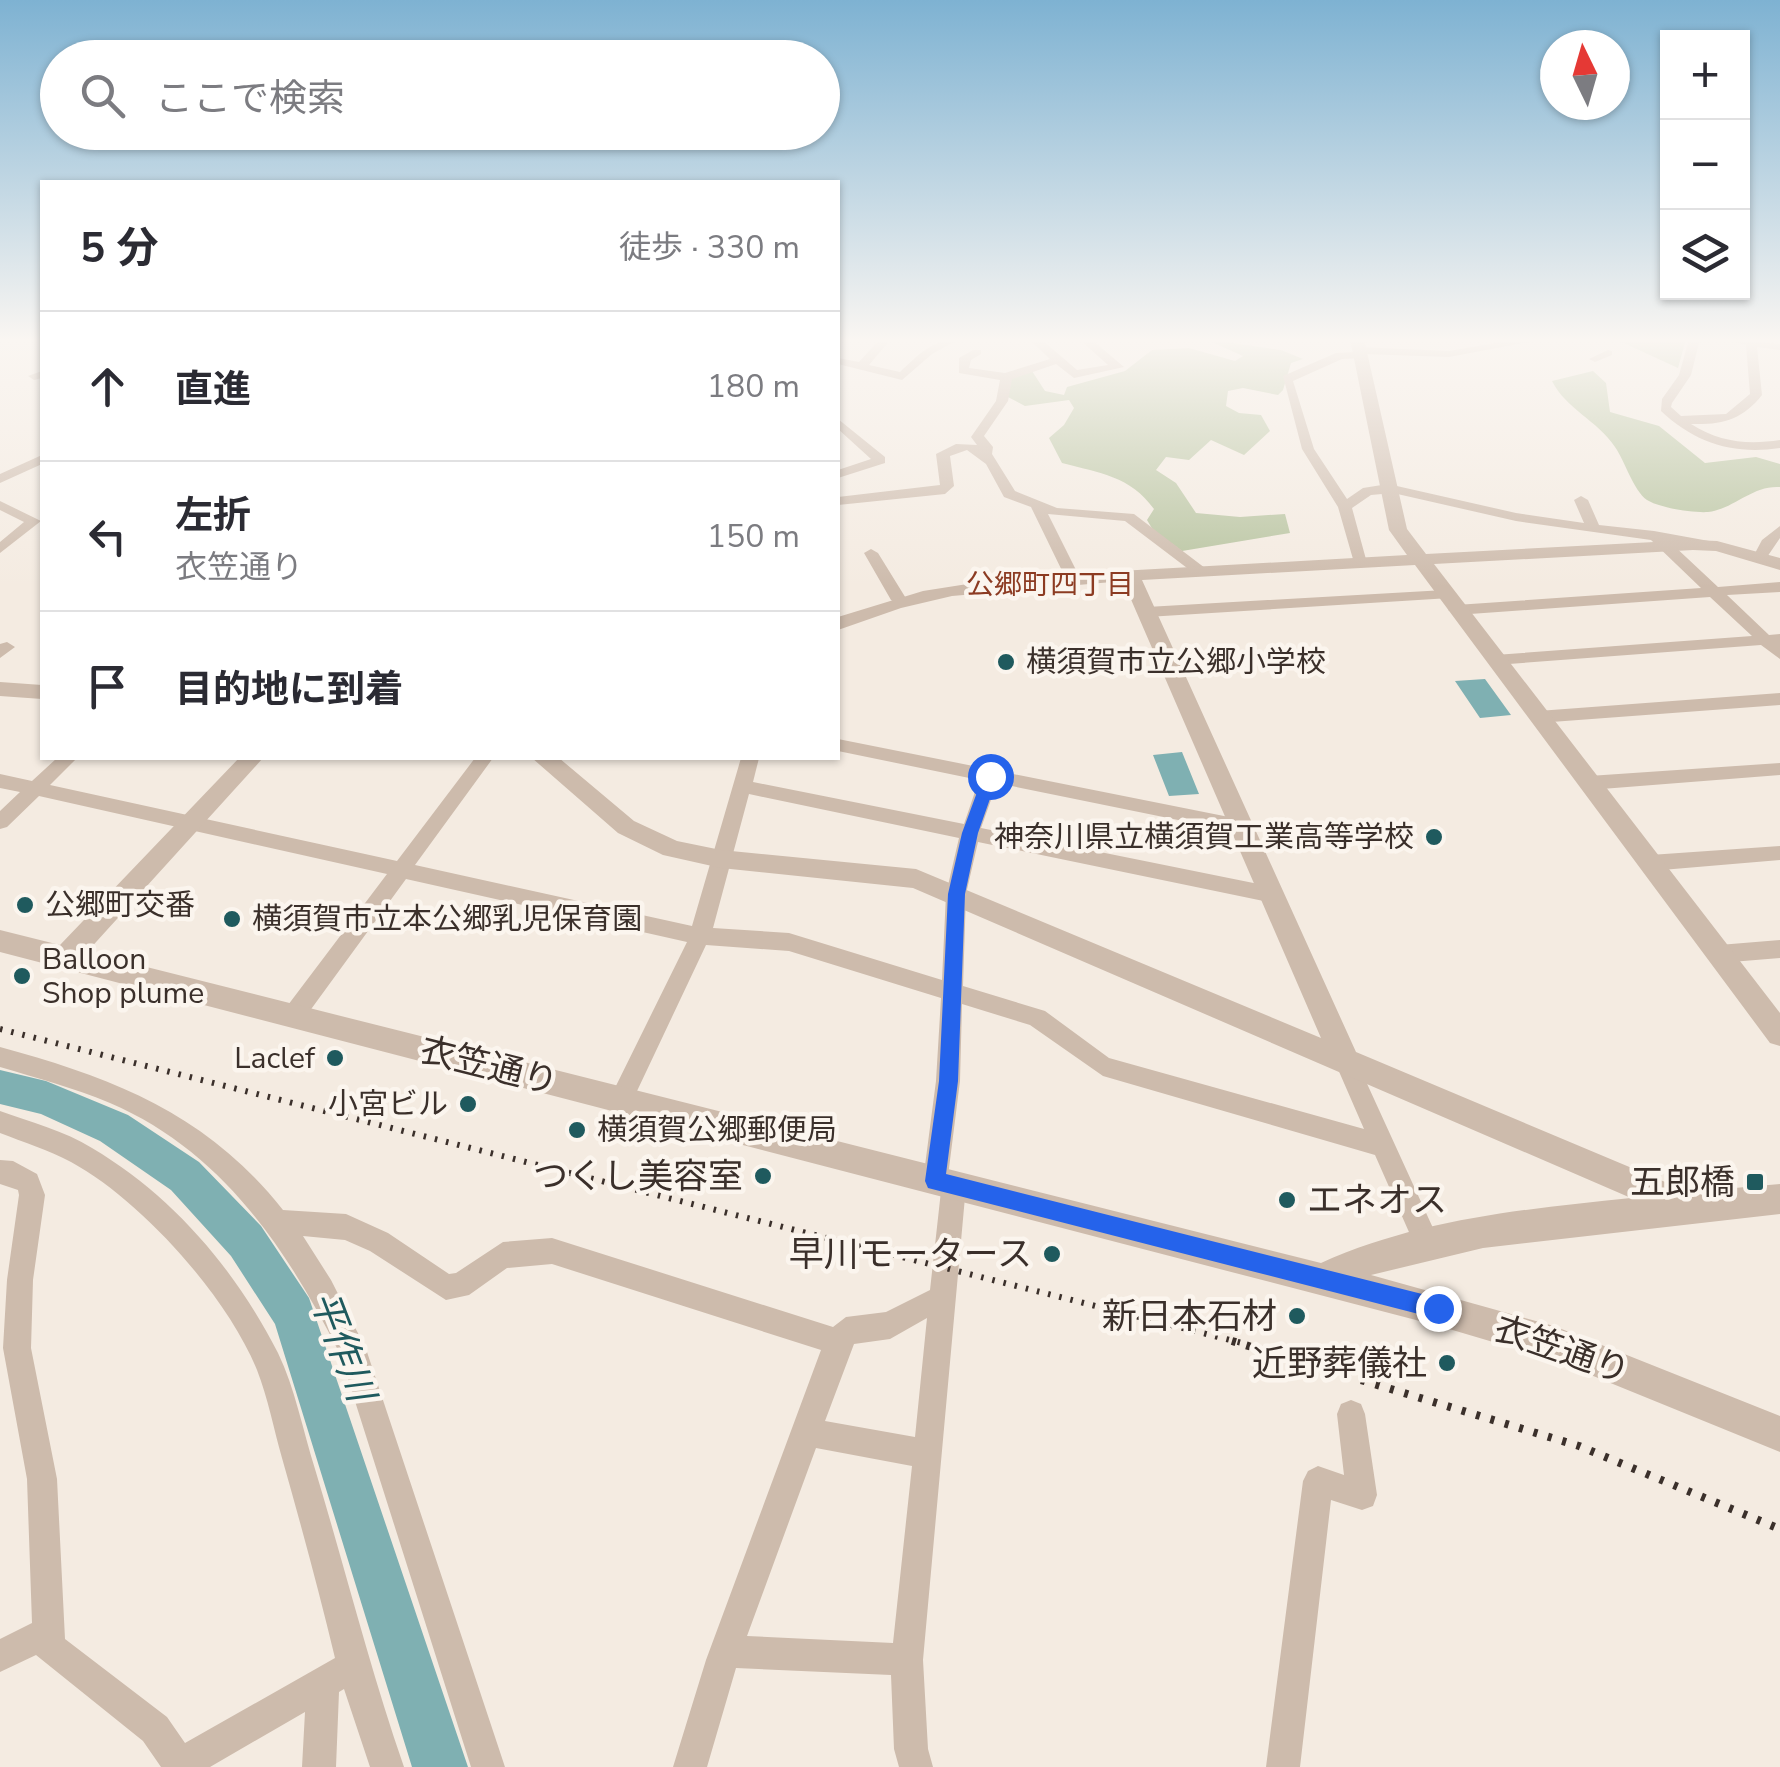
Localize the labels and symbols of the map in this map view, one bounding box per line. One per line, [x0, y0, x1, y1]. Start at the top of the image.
north arrow [1540, 30, 1630, 120]
district label: 公郷町四丁目 [966, 566, 1134, 604]
place label: 横須賀市立公郷小学校 [1026, 642, 1326, 683]
marker: 横須賀市立公郷小学校 [995, 651, 1017, 673]
route start [968, 754, 1014, 800]
place label: 神奈川県立横須賀工業高等学校 [994, 817, 1414, 858]
marker: 神奈川県立横須賀工業高等学校 [1423, 826, 1445, 848]
place label: 公郷町交番 [45, 885, 195, 926]
marker: 公郷町交番 [14, 894, 36, 916]
place label: 横須賀市立本公郷乳児保育園 [252, 899, 642, 940]
marker: 横須賀市立本公郷乳児保育園 [221, 908, 243, 930]
place label: Balloon Shop plume [42, 939, 204, 1014]
marker: Balloon Shop plume [11, 965, 33, 987]
street label: 衣笠通り [415, 1026, 563, 1106]
place label: Laclef [234, 1038, 316, 1079]
marker: Laclef [324, 1047, 346, 1069]
place label: 小宮ビル [328, 1084, 448, 1125]
marker: 小宮ビル [457, 1093, 479, 1115]
place label: 横須賀公郷郵便局 [597, 1110, 837, 1151]
marker: 横須賀公郷郵便局 [566, 1119, 588, 1141]
place label: つくし美容室 [533, 1153, 743, 1200]
place label: 五郎橋 [1630, 1159, 1735, 1206]
marker: つくし美容室 [752, 1165, 774, 1187]
marker: 五郎橋 [1744, 1171, 1766, 1193]
place label: エネオス [1307, 1177, 1447, 1224]
marker: エネオス [1276, 1189, 1298, 1211]
place label: 早川モータース [789, 1231, 1032, 1278]
marker: 早川モータース [1041, 1243, 1063, 1265]
water label: 平作川 [298, 1284, 388, 1412]
route end [1416, 1286, 1462, 1332]
place label: 新日本石材 [1102, 1293, 1277, 1340]
marker: 新日本石材 [1286, 1305, 1308, 1327]
street label: 衣笠通り [1488, 1305, 1636, 1395]
place label: 近野葬儀社 [1252, 1340, 1427, 1387]
marker: 近野葬儀社 [1436, 1352, 1458, 1374]

